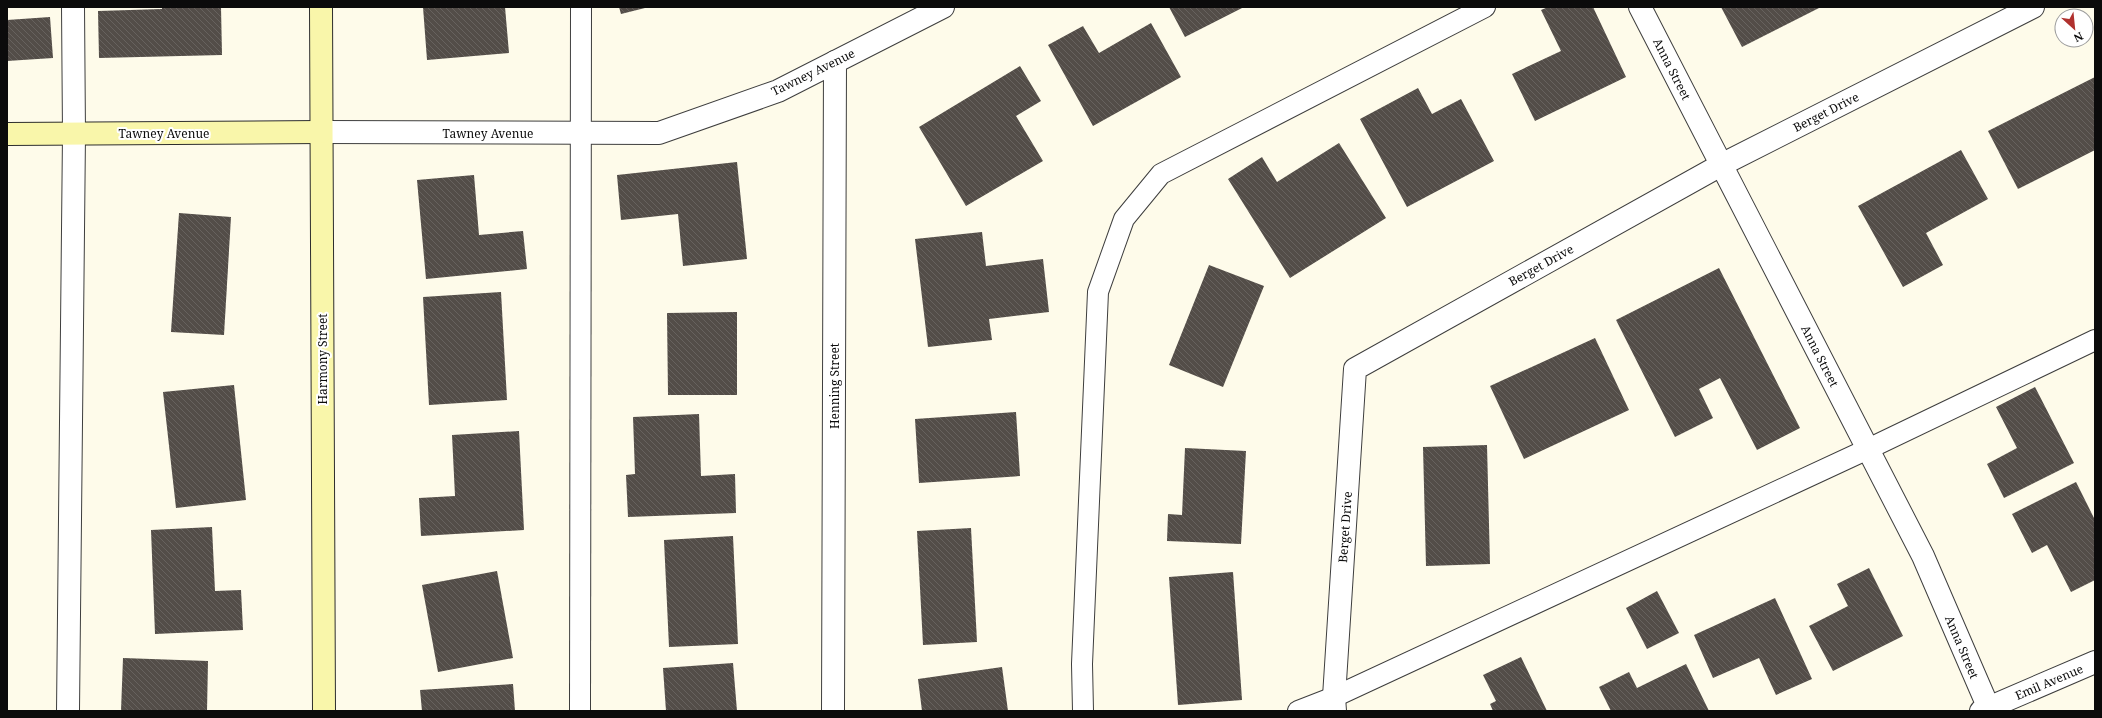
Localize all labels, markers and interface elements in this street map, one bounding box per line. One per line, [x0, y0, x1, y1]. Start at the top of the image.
north arrow [2054, 8, 2094, 48]
text: N [2071, 29, 2086, 46]
street label: Anna Street [1649, 35, 1695, 103]
street label: Tawney Avenue [768, 44, 858, 100]
street label: Berget Drive [1790, 88, 1862, 136]
street label: Tawney Avenue [118, 125, 210, 142]
street label: Tawney Avenue [442, 125, 534, 142]
street label: Berget Drive [1506, 240, 1576, 290]
street label: Harmony Street [314, 313, 331, 405]
street label: Anna Street [1797, 322, 1843, 390]
street label: Henning Street [826, 343, 843, 429]
street label: Berget Drive [1334, 491, 1356, 563]
street label: Anna Street [1941, 613, 1983, 681]
street label: Emil Avenue [2012, 660, 2086, 704]

